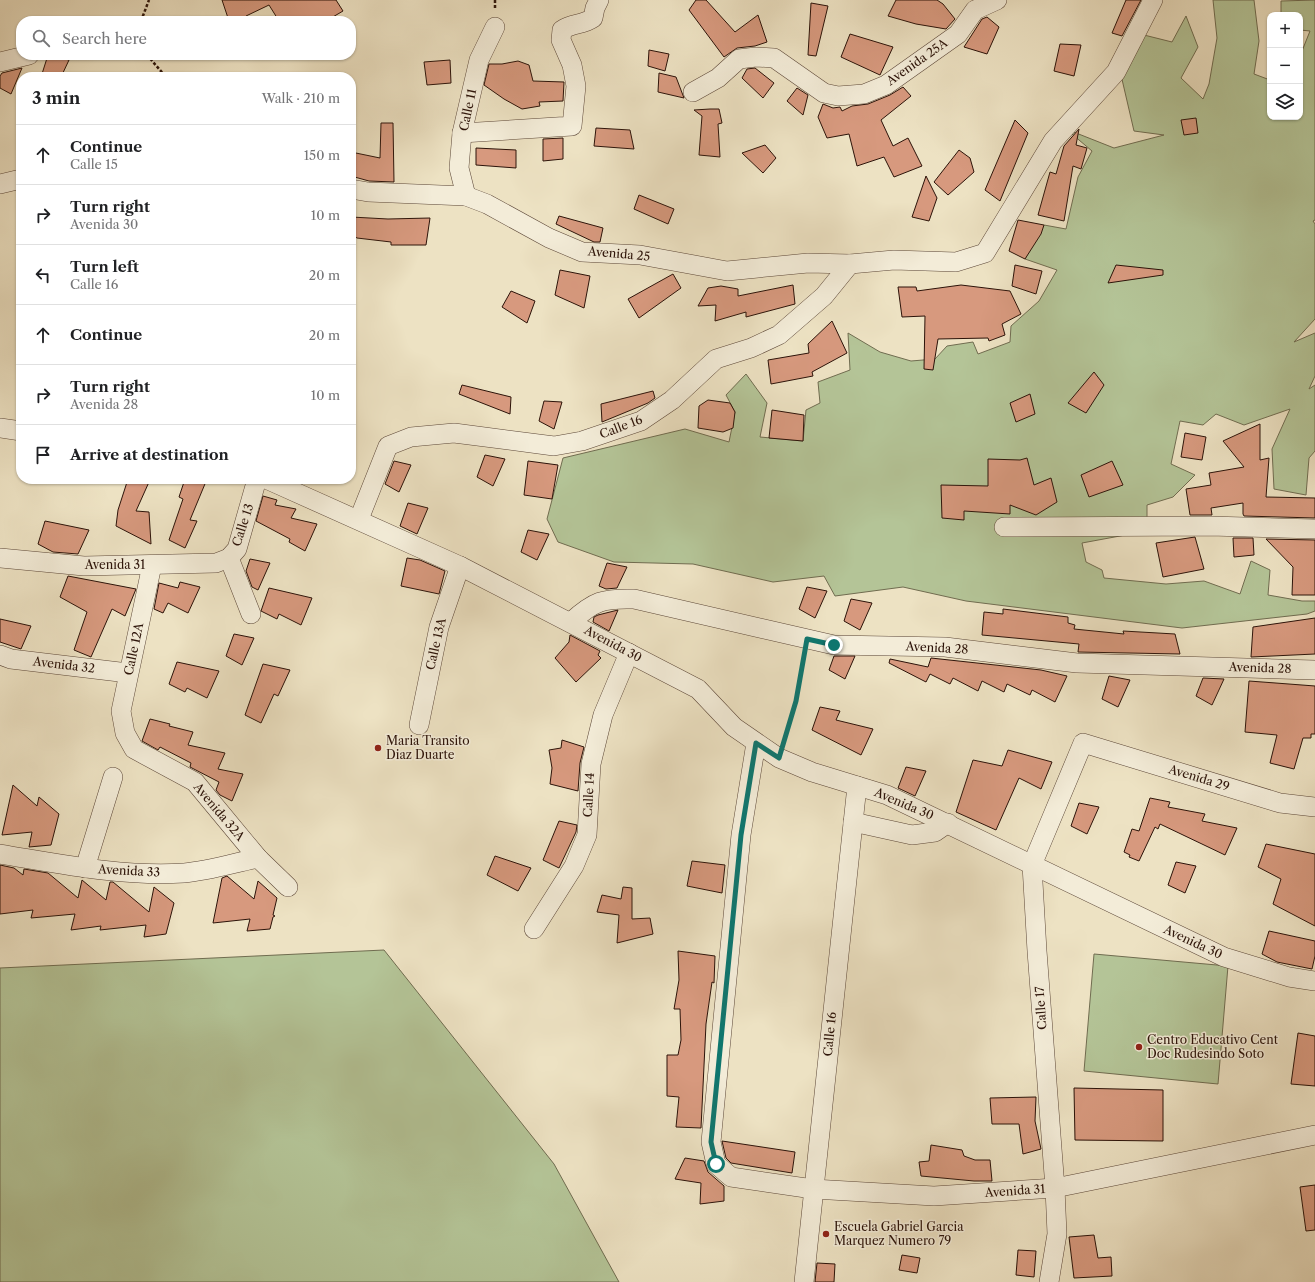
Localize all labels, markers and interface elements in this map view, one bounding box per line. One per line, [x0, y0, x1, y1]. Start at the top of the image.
map controls [1267, 12, 1303, 120]
button: + [1267, 12, 1303, 48]
search box [16, 16, 356, 60]
icon: search [30, 27, 52, 49]
text: Search here [62, 29, 147, 48]
street label: Avenida 25A [882, 34, 951, 89]
button: − [1267, 48, 1303, 84]
button: layers [1267, 84, 1303, 120]
street label: Calle 11 [456, 87, 479, 132]
text: 3 min [32, 88, 81, 108]
text: Walk · 210 m [262, 90, 340, 106]
text: Continue [70, 137, 142, 156]
icon: ahead [32, 144, 54, 166]
text: 150 m [304, 147, 340, 163]
text: Calle 15 [70, 156, 118, 172]
text: Turn right [70, 197, 150, 216]
icon: right [32, 204, 54, 226]
text: 10 m [311, 207, 340, 223]
text: Avenida 30 [70, 216, 138, 232]
street label: Avenida 25 [586, 243, 651, 264]
text: Turn left [70, 257, 139, 276]
icon: left [32, 264, 54, 286]
text: 20 m [309, 267, 340, 283]
text: Calle 16 [70, 276, 118, 292]
icon: ahead [32, 324, 54, 346]
text: Continue [70, 325, 142, 344]
text: 20 m [309, 327, 340, 343]
text: Turn right [70, 377, 150, 396]
icon: right [32, 384, 54, 406]
text: 10 m [311, 387, 340, 403]
text: Avenida 28 [70, 396, 138, 412]
street label: Calle 16 [597, 412, 644, 442]
icon: arrive [32, 444, 54, 466]
text: Arrive at destination [70, 445, 229, 464]
street label: Calle 13 [229, 501, 256, 548]
street label: Avenida 31 [84, 557, 145, 572]
street label: Calle 13A [422, 615, 449, 671]
street label: Calle 12A [121, 620, 147, 677]
street label: Avenida 30 [581, 622, 645, 665]
route end [825, 636, 843, 654]
street label: Avenida 28 [904, 638, 969, 657]
street label: Avenida 32 [31, 653, 96, 676]
street label: Avenida 28 [1227, 659, 1292, 676]
place label: Maria Transito Diaz Duarte [386, 733, 470, 762]
marker: Maria Transito Diaz Duarte [373, 743, 383, 753]
street label: Avenida 29 [1166, 761, 1231, 794]
street label: Calle 14 [580, 772, 597, 818]
street label: Avenida 32A [190, 779, 249, 845]
street label: Avenida 30 [871, 784, 936, 823]
street label: Avenida 33 [97, 861, 160, 880]
street label: Avenida 30 [1161, 921, 1225, 962]
street label: Calle 17 [1031, 986, 1050, 1030]
street label: Calle 16 [820, 1011, 839, 1057]
place label: Centro Educativo Cent Doc Rudesindo Soto [1147, 1032, 1279, 1061]
marker: Centro Educativo Cent Doc Rudesindo Soto [1134, 1042, 1144, 1052]
route start [707, 1155, 725, 1173]
street label: Avenida 31 [983, 1181, 1046, 1200]
place label: Escuela Gabriel Garcia Marquez Numero 79 [834, 1219, 964, 1248]
marker: Escuela Gabriel Garcia Marquez Numero 79 [821, 1229, 831, 1239]

